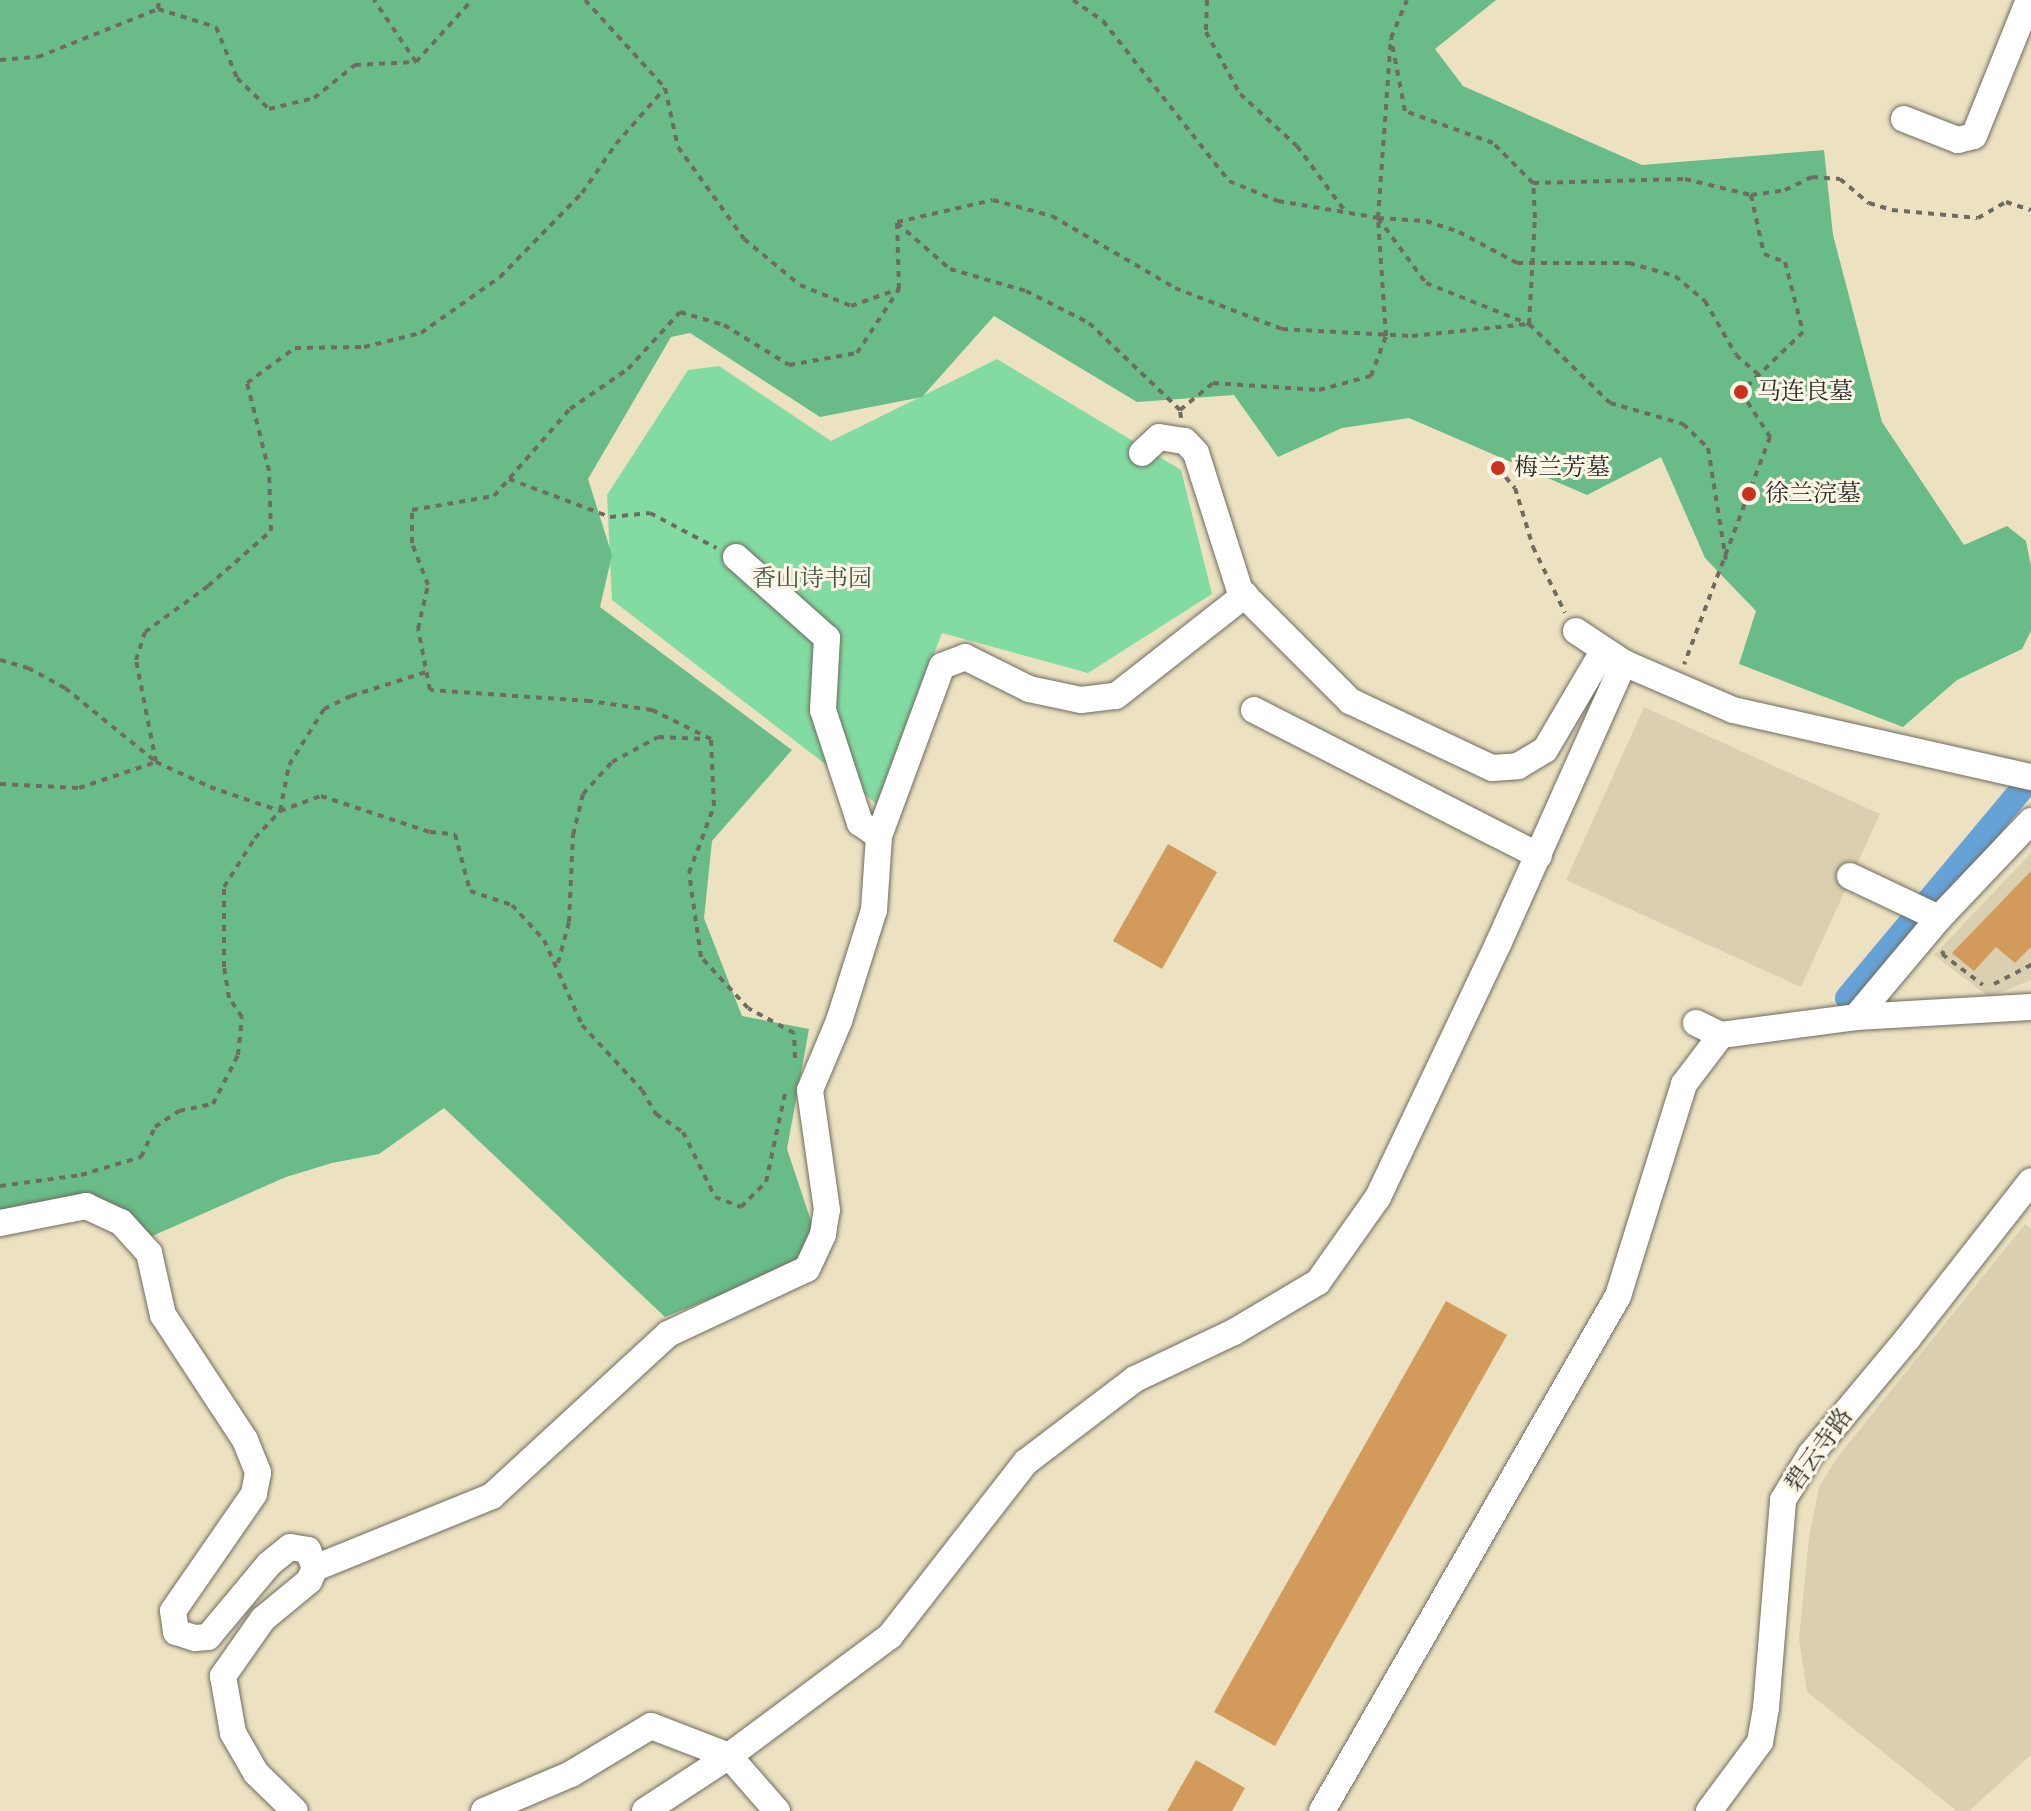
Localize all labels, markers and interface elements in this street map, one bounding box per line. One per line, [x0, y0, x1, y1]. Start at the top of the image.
place label: 马连良墓 [1757, 378, 1853, 406]
marker: 马连良墓 [1732, 383, 1750, 401]
place label: 梅兰芳墓 [1514, 454, 1610, 482]
marker: 梅兰芳墓 [1489, 459, 1507, 477]
place label: 徐兰浣墓 [1765, 480, 1861, 508]
marker: 徐兰浣墓 [1740, 485, 1758, 503]
park label: 香山诗书园 [752, 565, 872, 593]
street label: 碧云寺路 [1779, 1403, 1859, 1497]

